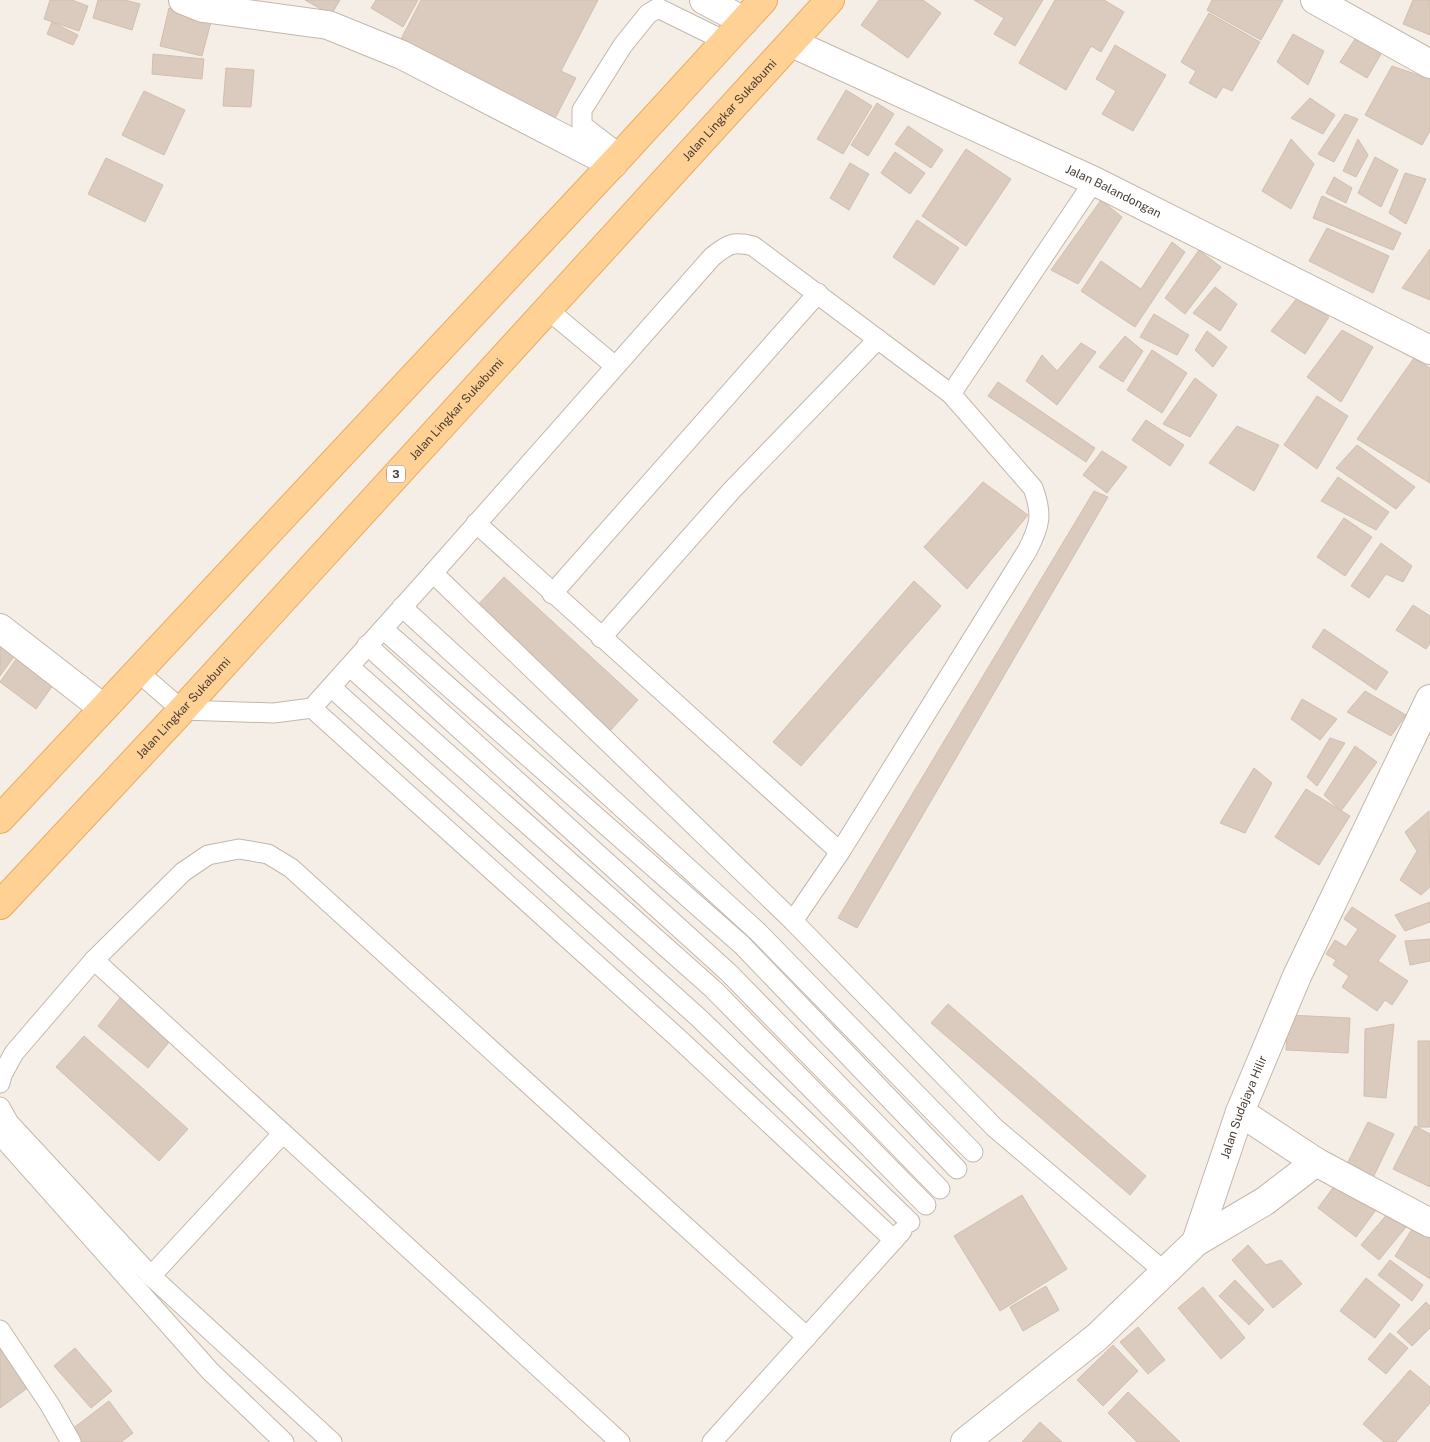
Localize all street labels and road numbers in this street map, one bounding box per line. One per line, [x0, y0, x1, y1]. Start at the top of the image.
street label: Jalan Lingkar Sukabumi [680, 56, 779, 164]
street label: Jalan Balandongan [1063, 162, 1164, 221]
street label: Jalan Lingkar Sukabumi [407, 356, 506, 463]
road number: 3 [387, 466, 405, 482]
street label: Jalan Lingkar Sukabumi [133, 655, 233, 762]
street label: Jalan Sudajaya Hilir [1218, 1053, 1270, 1160]

